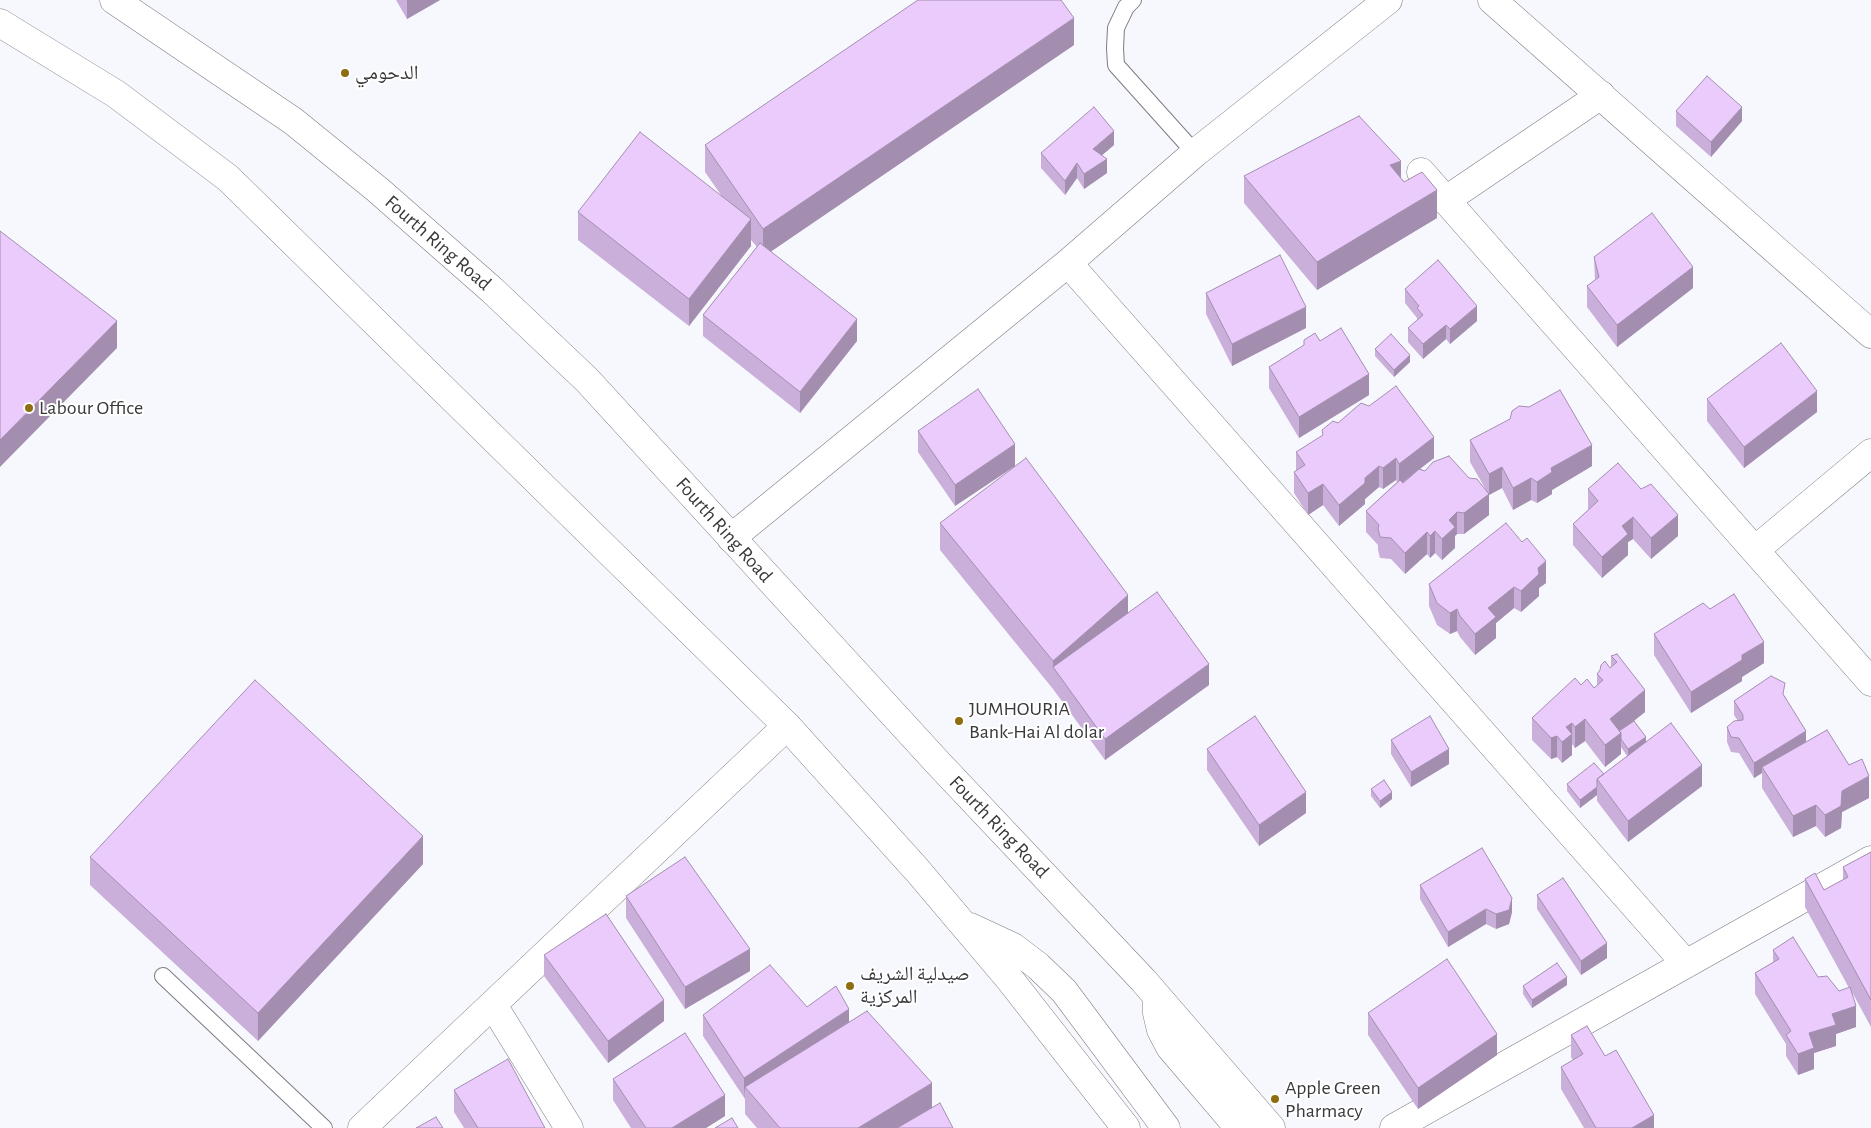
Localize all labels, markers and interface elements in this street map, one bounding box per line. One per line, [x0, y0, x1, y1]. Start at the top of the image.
place label: الدحومي [355, 61, 418, 85]
marker: الدحومي [339, 67, 351, 79]
street label: Fourth Ring Road [380, 190, 496, 296]
place label: Labour Office [39, 396, 143, 420]
marker: Labour Office [23, 402, 35, 414]
street label: Fourth Ring Road [670, 472, 778, 588]
place label: JUMHOURIA Bank-Hai Al dolar [969, 697, 1104, 744]
marker: JUMHOURIA Bank-Hai Al dolar [953, 715, 965, 727]
street label: Fourth Ring Road [944, 771, 1054, 883]
place label: صيدلية الشريف المركزية [860, 962, 970, 1009]
marker: صيدلية الشريف المركزية [844, 980, 856, 992]
place label: Apple Green Pharmacy [1285, 1076, 1381, 1123]
marker: Apple Green Pharmacy [1269, 1093, 1281, 1105]

